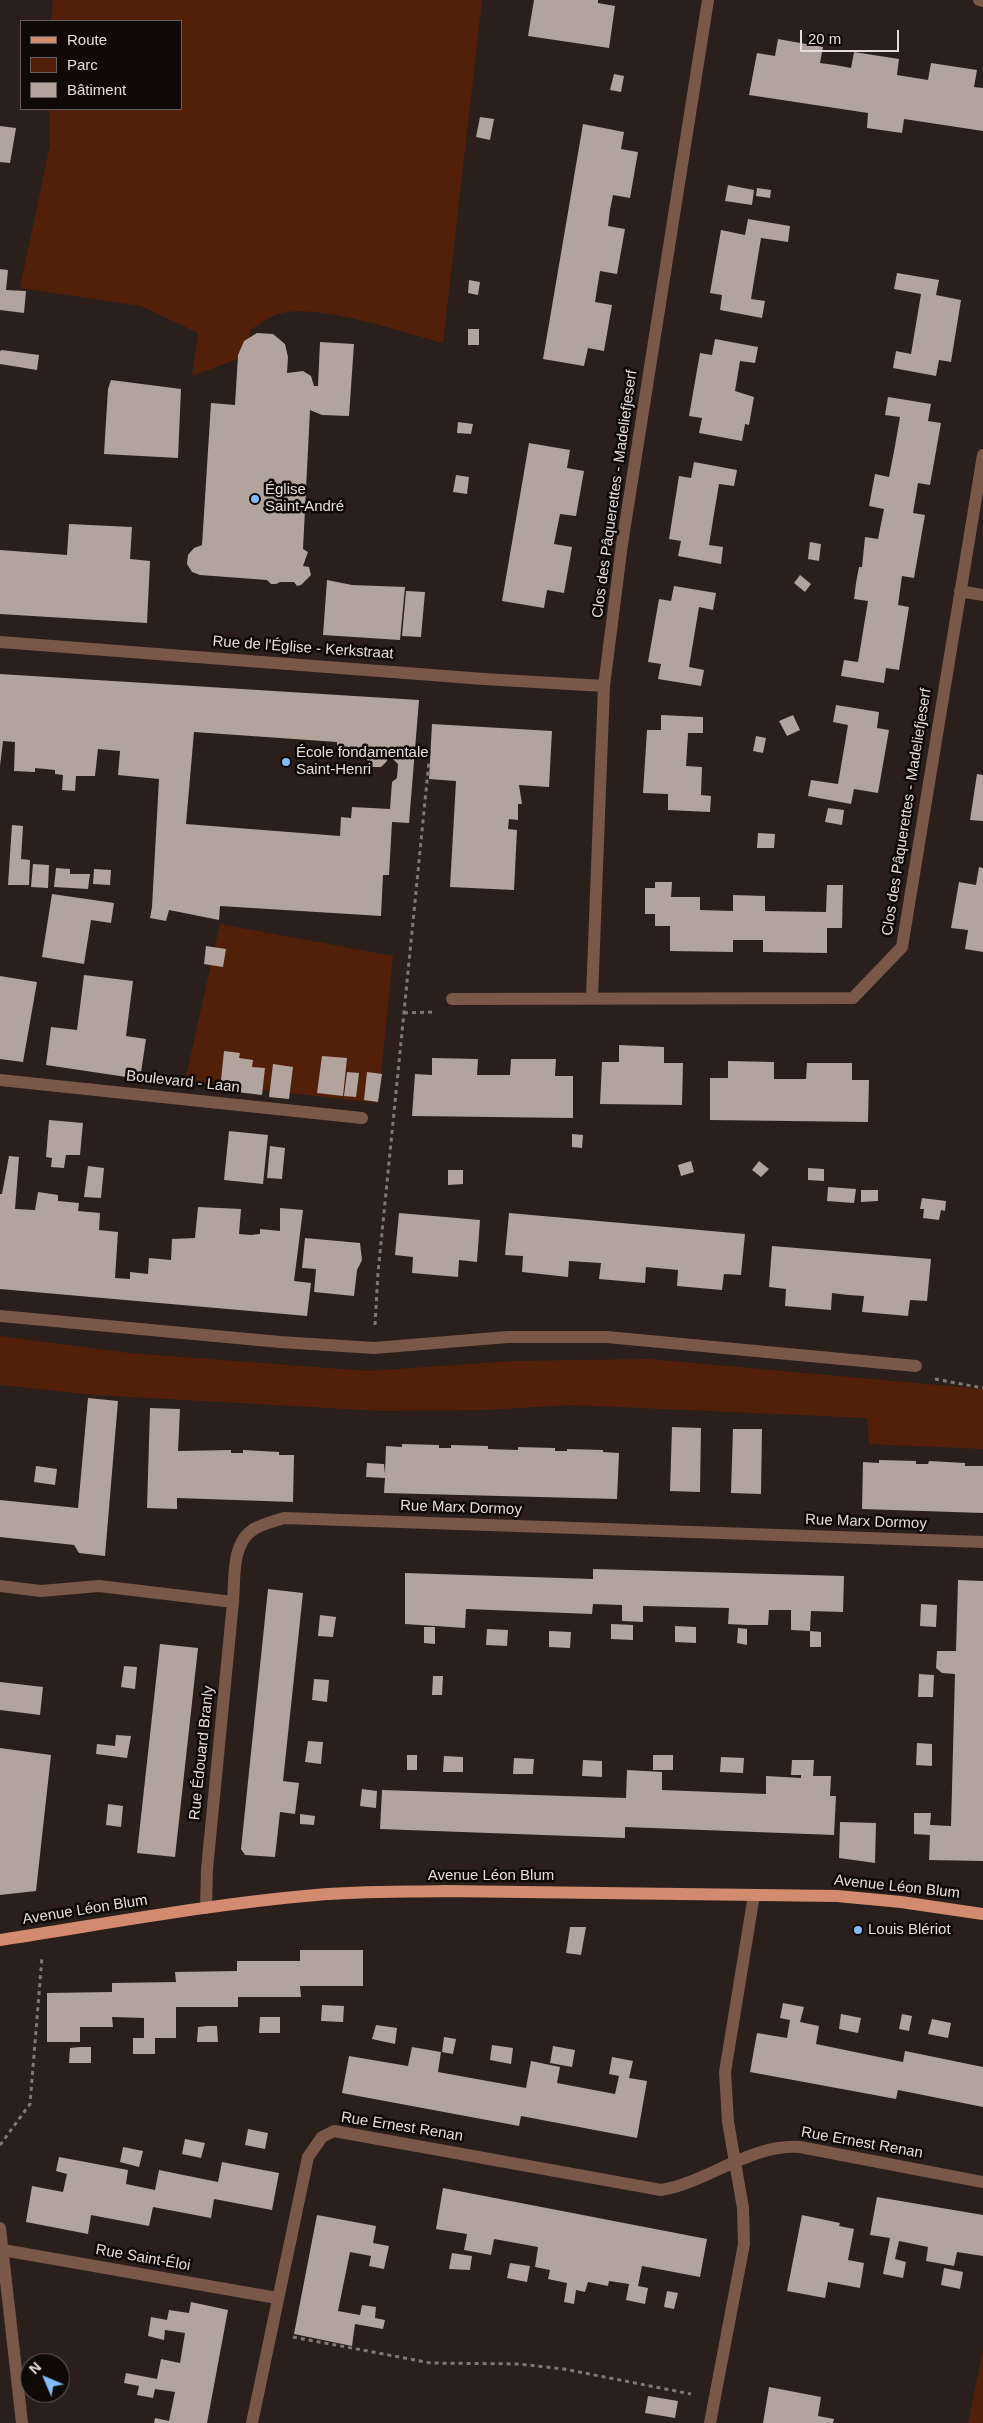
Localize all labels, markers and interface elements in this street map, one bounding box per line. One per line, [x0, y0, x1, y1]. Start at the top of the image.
legend [20, 20, 182, 110]
scale bar [803, 20, 902, 52]
text: 20 m [808, 30, 841, 47]
text: Route [67, 31, 107, 48]
text: Parc [67, 56, 98, 73]
text: Bâtiment [67, 81, 126, 98]
street label: Clos des Pâquerettes - Madeliefjeserf [589, 369, 641, 619]
place label: Église Saint-André [265, 481, 344, 516]
marker: Église Saint-André [249, 493, 261, 505]
street label: Rue de l'Église - Kerkstraat [212, 633, 394, 663]
street label: Clos des Pâquerettes - Madeliefjeserf [879, 687, 935, 937]
place label: École fondamentale Saint-Henri [296, 744, 429, 779]
marker: École fondamentale Saint-Henri [280, 756, 292, 768]
street label: Boulevard - Laan [125, 1067, 241, 1097]
street label: Rue Marx Dormoy [400, 1497, 522, 1519]
street label: Rue Marx Dormoy [805, 1511, 927, 1533]
street label: Rue Édouard Branly [186, 1685, 218, 1821]
street label: Avenue Léon Blum [428, 1867, 554, 1885]
street label: Avenue Léon Blum [833, 1871, 961, 1903]
street label: Avenue Léon Blum [21, 1891, 149, 1929]
place label: Louis Blériot [868, 1921, 951, 1939]
marker: Louis Blériot [852, 1924, 864, 1936]
street label: Rue Ernest Renan [340, 2108, 464, 2146]
street label: Rue Ernest Renan [800, 2123, 924, 2163]
street label: Rue Saint-Éloi [94, 2241, 192, 2275]
north arrow [20, 2353, 70, 2403]
text: N [26, 2359, 44, 2377]

